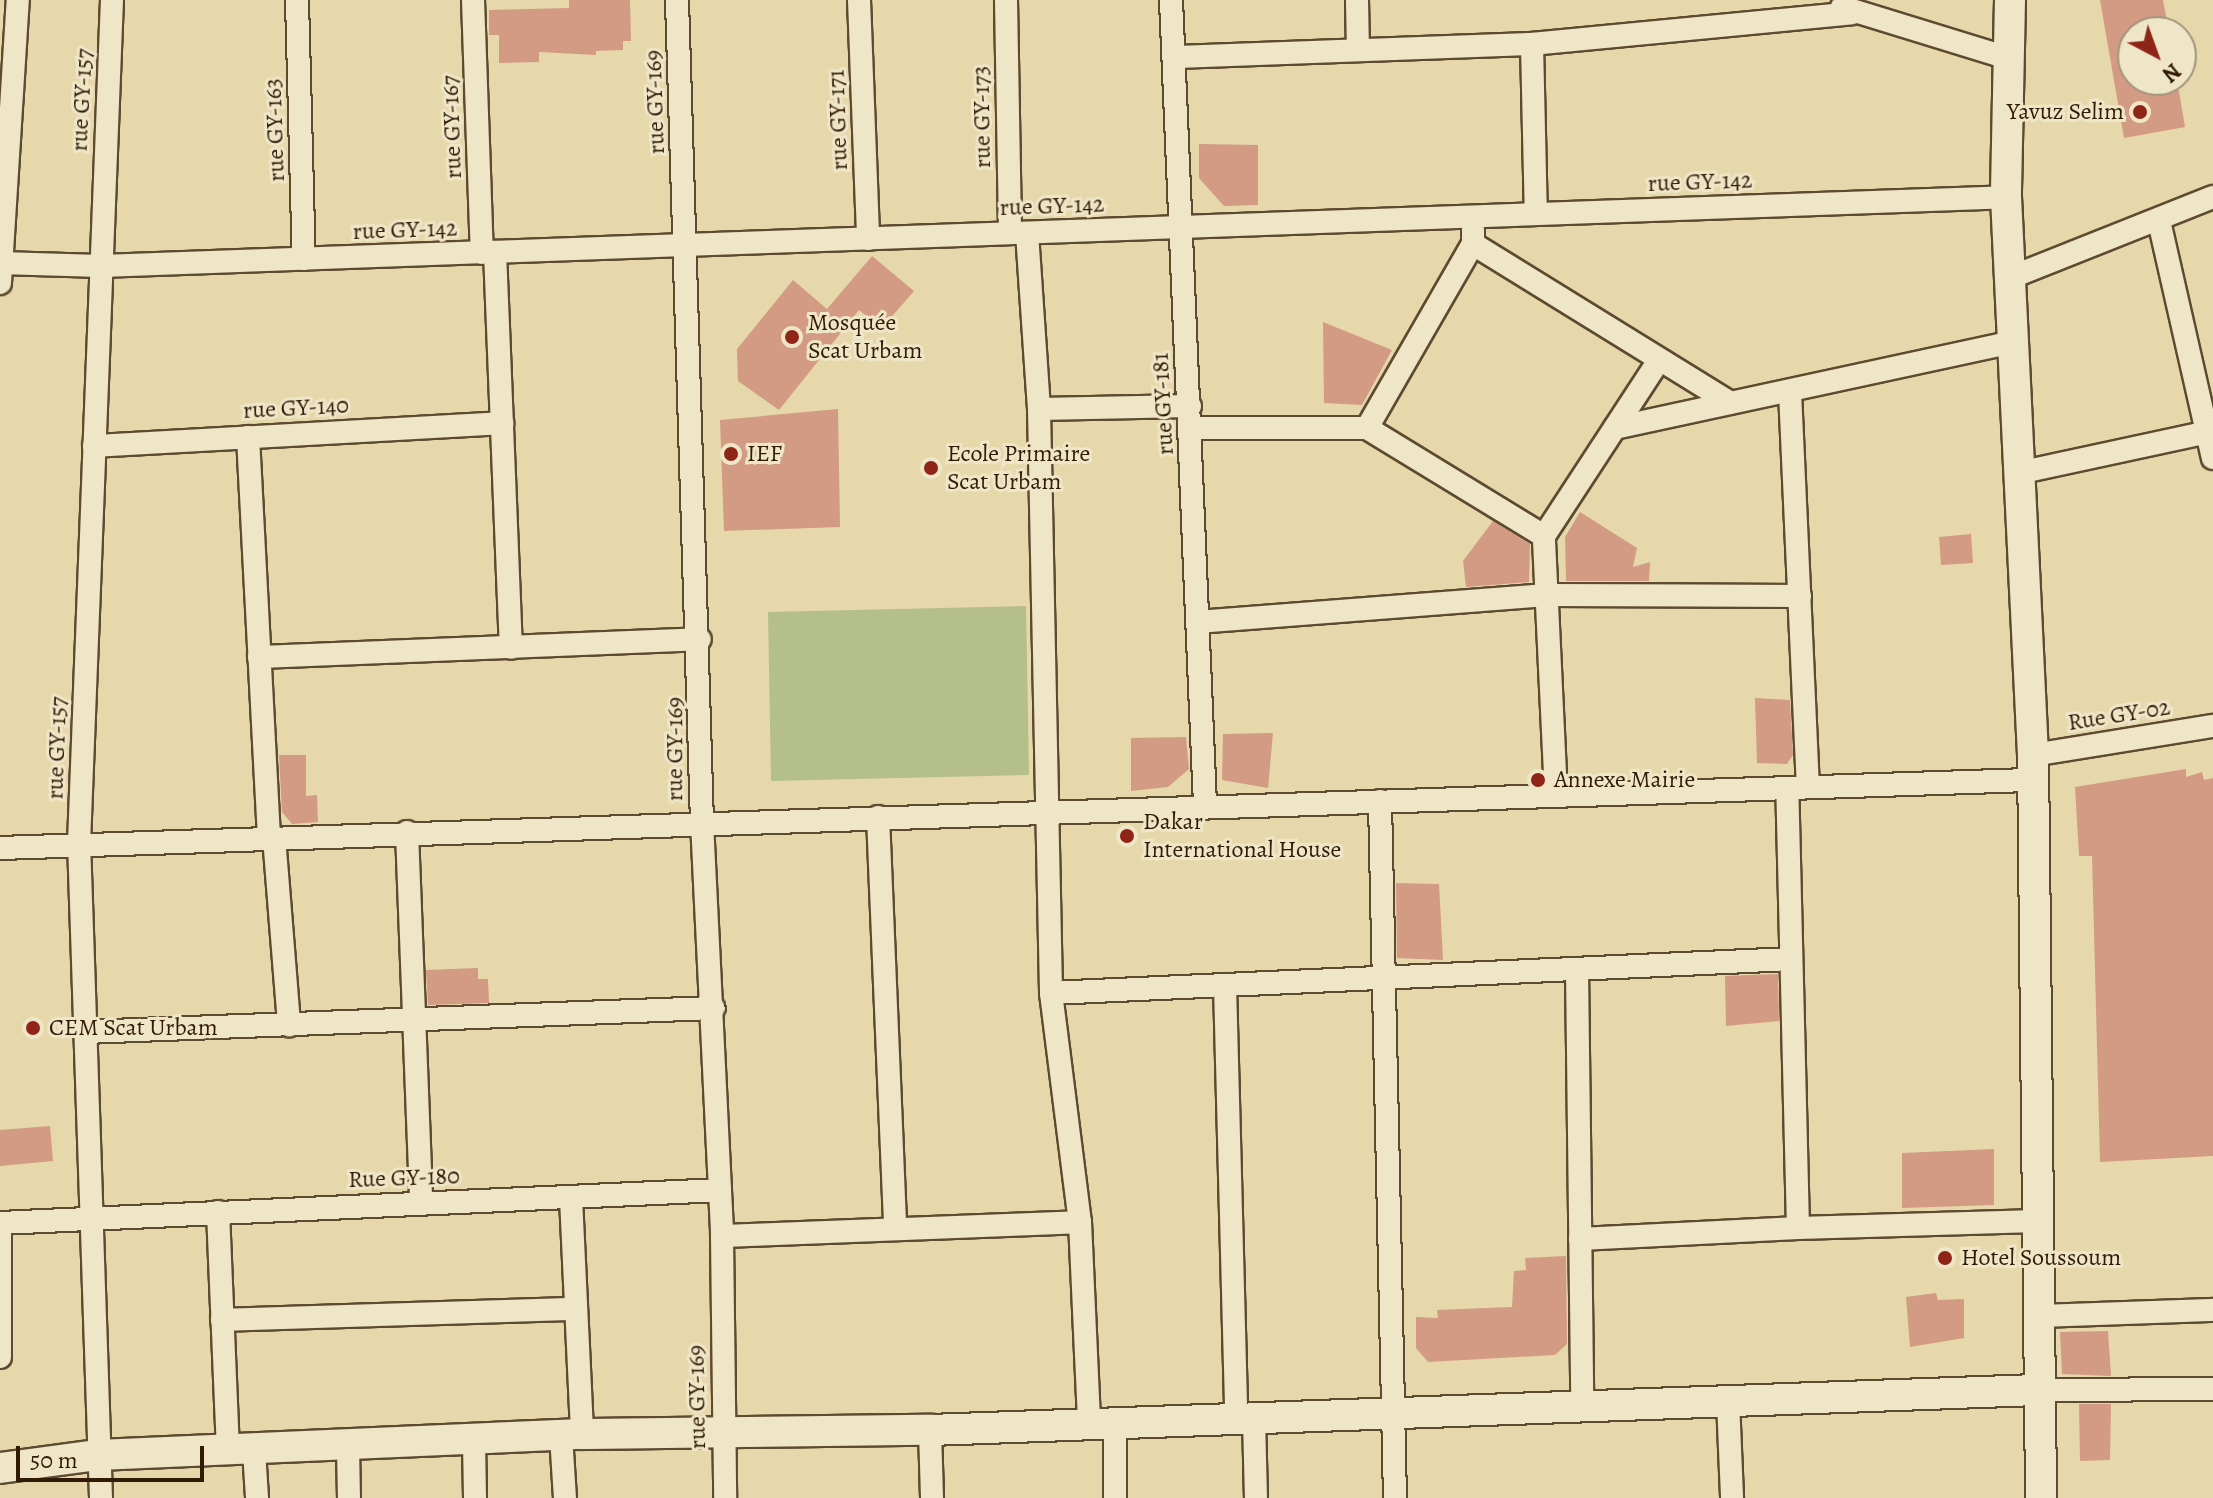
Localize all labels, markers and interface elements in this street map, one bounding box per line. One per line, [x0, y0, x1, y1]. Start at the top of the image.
north arrow [2117, 16, 2197, 96]
street label: rue GY-157 [65, 48, 99, 152]
street label: rue GY-169 [639, 49, 671, 155]
text: N [2156, 56, 2187, 89]
street label: rue GY-173 [967, 65, 997, 169]
street label: rue GY-171 [822, 69, 854, 171]
street label: rue GY-167 [436, 75, 468, 179]
street label: rue GY-163 [259, 78, 291, 182]
place label: Yavuz Selim [2007, 98, 2124, 126]
marker: Yavuz Selim [2131, 103, 2149, 121]
street label: rue GY-142 [1647, 166, 1753, 198]
street label: rue GY-142 [999, 190, 1105, 222]
street label: rue GY-142 [352, 214, 458, 246]
place label: Mosquée Scat Urbam [808, 309, 922, 365]
marker: Mosquée Scat Urbam [783, 328, 801, 346]
street label: rue GY-181 [1146, 352, 1180, 456]
street label: rue GY-140 [242, 391, 350, 425]
place label: IEF [747, 440, 782, 468]
place label: Ecole Primaire Scat Urbam [947, 440, 1090, 496]
marker: IEF [722, 445, 740, 463]
marker: Ecole Primaire Scat Urbam [922, 459, 940, 477]
street label: Rue GY-02 [2066, 693, 2172, 737]
street label: rue GY-157 [41, 696, 73, 800]
street label: rue GY-169 [661, 697, 689, 801]
place label: Annexe Mairie [1554, 766, 1695, 794]
marker: Annexe Mairie [1529, 771, 1547, 789]
place label: Dakar International House [1143, 808, 1341, 864]
marker: Dakar International House [1118, 827, 1136, 845]
place label: CEM Scat Urbam [49, 1014, 218, 1042]
marker: CEM Scat Urbam [24, 1019, 42, 1037]
street label: Rue GY-180 [348, 1162, 460, 1194]
place label: Hotel Soussoum [1961, 1244, 2121, 1272]
marker: Hotel Soussoum [1936, 1249, 1954, 1267]
street label: rue GY-169 [682, 1345, 712, 1449]
scale bar [20, 1430, 208, 1480]
text: 50 m [30, 1444, 78, 1476]

